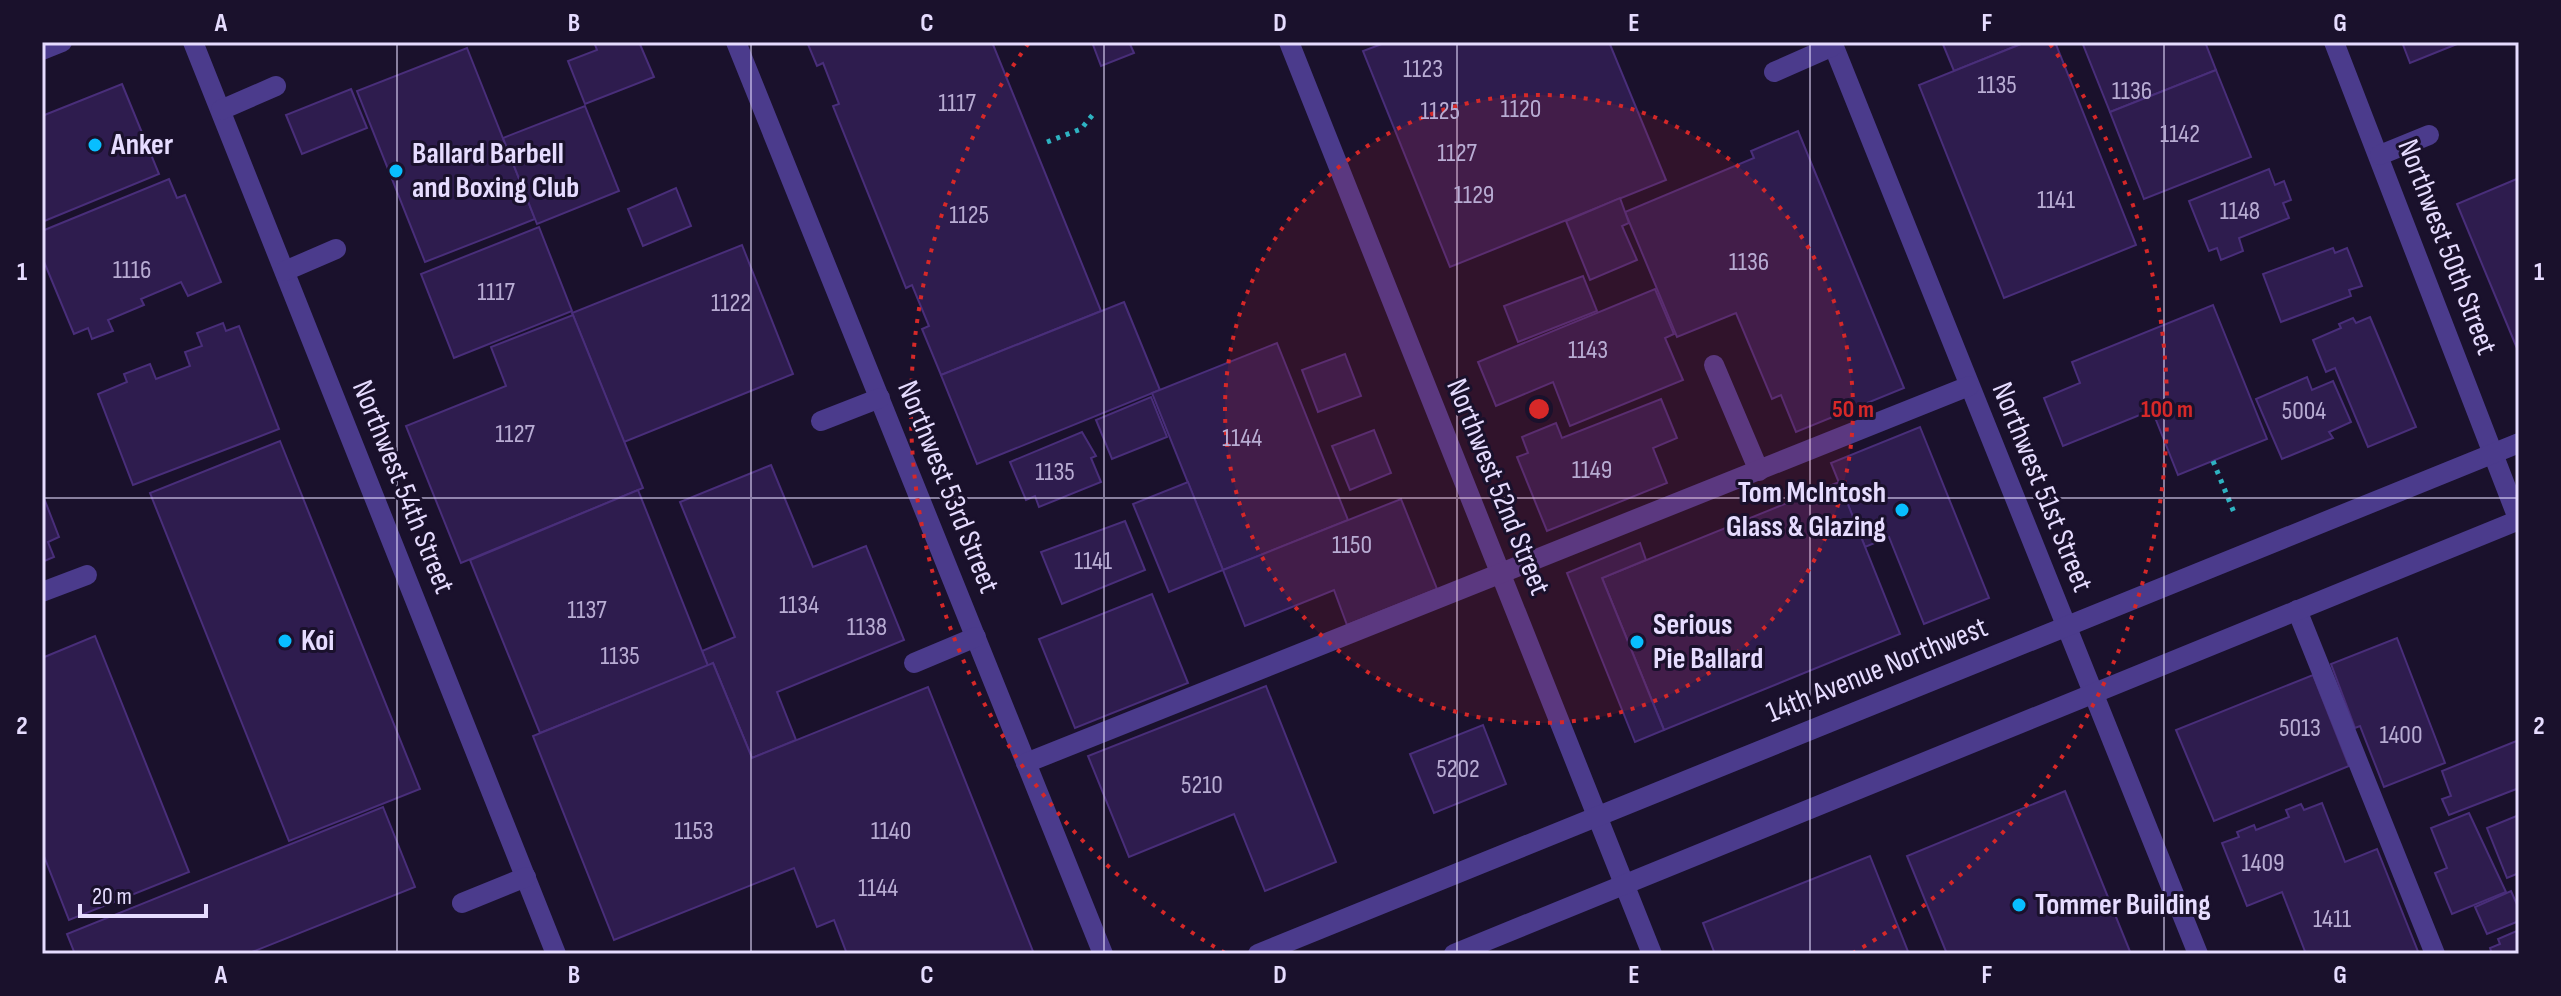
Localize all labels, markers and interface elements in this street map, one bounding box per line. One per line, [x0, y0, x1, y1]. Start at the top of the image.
text: A [214, 8, 228, 39]
text: B [568, 8, 580, 39]
text: C [920, 8, 934, 39]
text: D [1273, 8, 1287, 39]
text: E [1628, 8, 1640, 39]
text: F [1982, 8, 1993, 39]
text: G [2333, 8, 2347, 39]
house number: 1123 [1403, 54, 1443, 85]
house number: 1135 [1977, 70, 2017, 101]
house number: 1136 [2112, 76, 2152, 107]
house number: 1117 [938, 88, 976, 119]
house number: 1120 [1501, 94, 1541, 125]
house number: 1125 [1420, 96, 1460, 127]
house number: 1142 [2160, 119, 2200, 150]
place label: Anker [110, 127, 173, 163]
street label: Northwest 50th Street [2389, 134, 2505, 360]
marker: Anker [86, 136, 104, 154]
place label: Ballard Barbell and Boxing Club [412, 136, 579, 206]
house number: 1127 [1437, 138, 1477, 169]
marker: Ballard Barbell and Boxing Club [387, 162, 405, 180]
house number: 1129 [1454, 180, 1494, 211]
house number: 1141 [2037, 185, 2075, 216]
house number: 1148 [2220, 196, 2260, 227]
house number: 1125 [949, 200, 989, 231]
house number: 1136 [1729, 247, 1769, 278]
house number: 1116 [113, 255, 151, 286]
text: 1 [17, 257, 27, 288]
text: 1 [2534, 257, 2544, 288]
house number: 1117 [477, 277, 515, 308]
house number: 1122 [711, 288, 751, 319]
house number: 1143 [1568, 335, 1608, 366]
street label: Northwest 52nd Street [1438, 374, 1558, 600]
street label: Northwest 54th Street [344, 375, 462, 599]
street label: Northwest 53rd Street [889, 376, 1007, 598]
street label: Northwest 51st Street [1984, 377, 2100, 597]
centre of rings [1525, 395, 1553, 423]
text: 50 m [1832, 395, 1874, 424]
text: 100 m [2141, 395, 2193, 424]
house number: 5004 [2282, 396, 2326, 427]
house number: 1127 [495, 419, 535, 450]
house number: 1144 [1222, 423, 1262, 454]
house number: 1149 [1572, 455, 1612, 486]
house number: 1135 [1035, 457, 1075, 488]
place label: Tom McIntosh Glass & Glazing [1726, 475, 1886, 545]
marker: Tom McIntosh Glass & Glazing [1893, 501, 1911, 519]
house number: 1150 [1332, 530, 1372, 561]
house number: 1141 [1074, 546, 1112, 577]
house number: 1134 [779, 590, 819, 621]
house number: 1137 [567, 595, 607, 626]
place label: Serious Pie Ballard [1653, 607, 1763, 677]
street label: 14th Avenue Northwest [1761, 609, 1993, 731]
house number: 1138 [847, 612, 887, 643]
place label: Koi [301, 623, 334, 659]
marker: Koi [276, 632, 294, 650]
marker: Serious Pie Ballard [1628, 633, 1646, 651]
house number: 1135 [600, 641, 640, 672]
text: 2 [16, 711, 28, 742]
text: 2 [2533, 711, 2545, 742]
house number: 5013 [2279, 713, 2321, 744]
house number: 1400 [2379, 720, 2423, 751]
house number: 5202 [1436, 754, 1480, 785]
house number: 5210 [1181, 770, 1223, 801]
house number: 1153 [674, 816, 714, 847]
house number: 1140 [871, 816, 911, 847]
house number: 1409 [2241, 848, 2285, 879]
scale bar [80, 868, 206, 918]
house number: 1144 [858, 873, 898, 904]
text: 20 m [92, 882, 132, 911]
place label: Tommer Building [2035, 887, 2211, 923]
marker: Tommer Building [2010, 896, 2028, 914]
house number: 1411 [2313, 904, 2351, 935]
text: A [214, 960, 228, 991]
text: B [568, 960, 580, 991]
text: C [920, 960, 934, 991]
text: D [1273, 960, 1287, 991]
text: E [1628, 960, 1640, 991]
text: F [1982, 960, 1993, 991]
text: G [2333, 960, 2347, 991]

